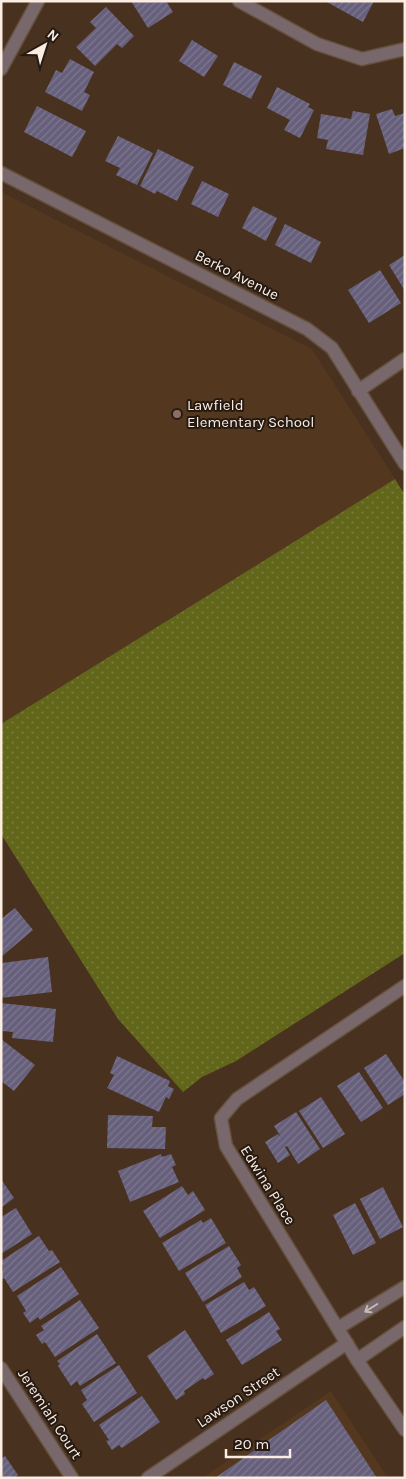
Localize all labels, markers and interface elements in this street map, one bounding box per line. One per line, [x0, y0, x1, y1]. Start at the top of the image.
north arrow [20, 20, 70, 70]
text: N [44, 26, 62, 45]
street label: Berko Avenue [192, 246, 282, 304]
place label: Lawfield Elementary School [187, 396, 314, 431]
marker: Lawfield Elementary School [171, 408, 183, 420]
street label: Edwina Place [237, 1142, 299, 1228]
one-way arrow [365, 1303, 379, 1313]
street label: Lawson Street [193, 1362, 283, 1431]
street label: Jeremiah Court [14, 1366, 86, 1463]
scale bar [226, 1426, 290, 1458]
text: 20 m [234, 1435, 269, 1453]

